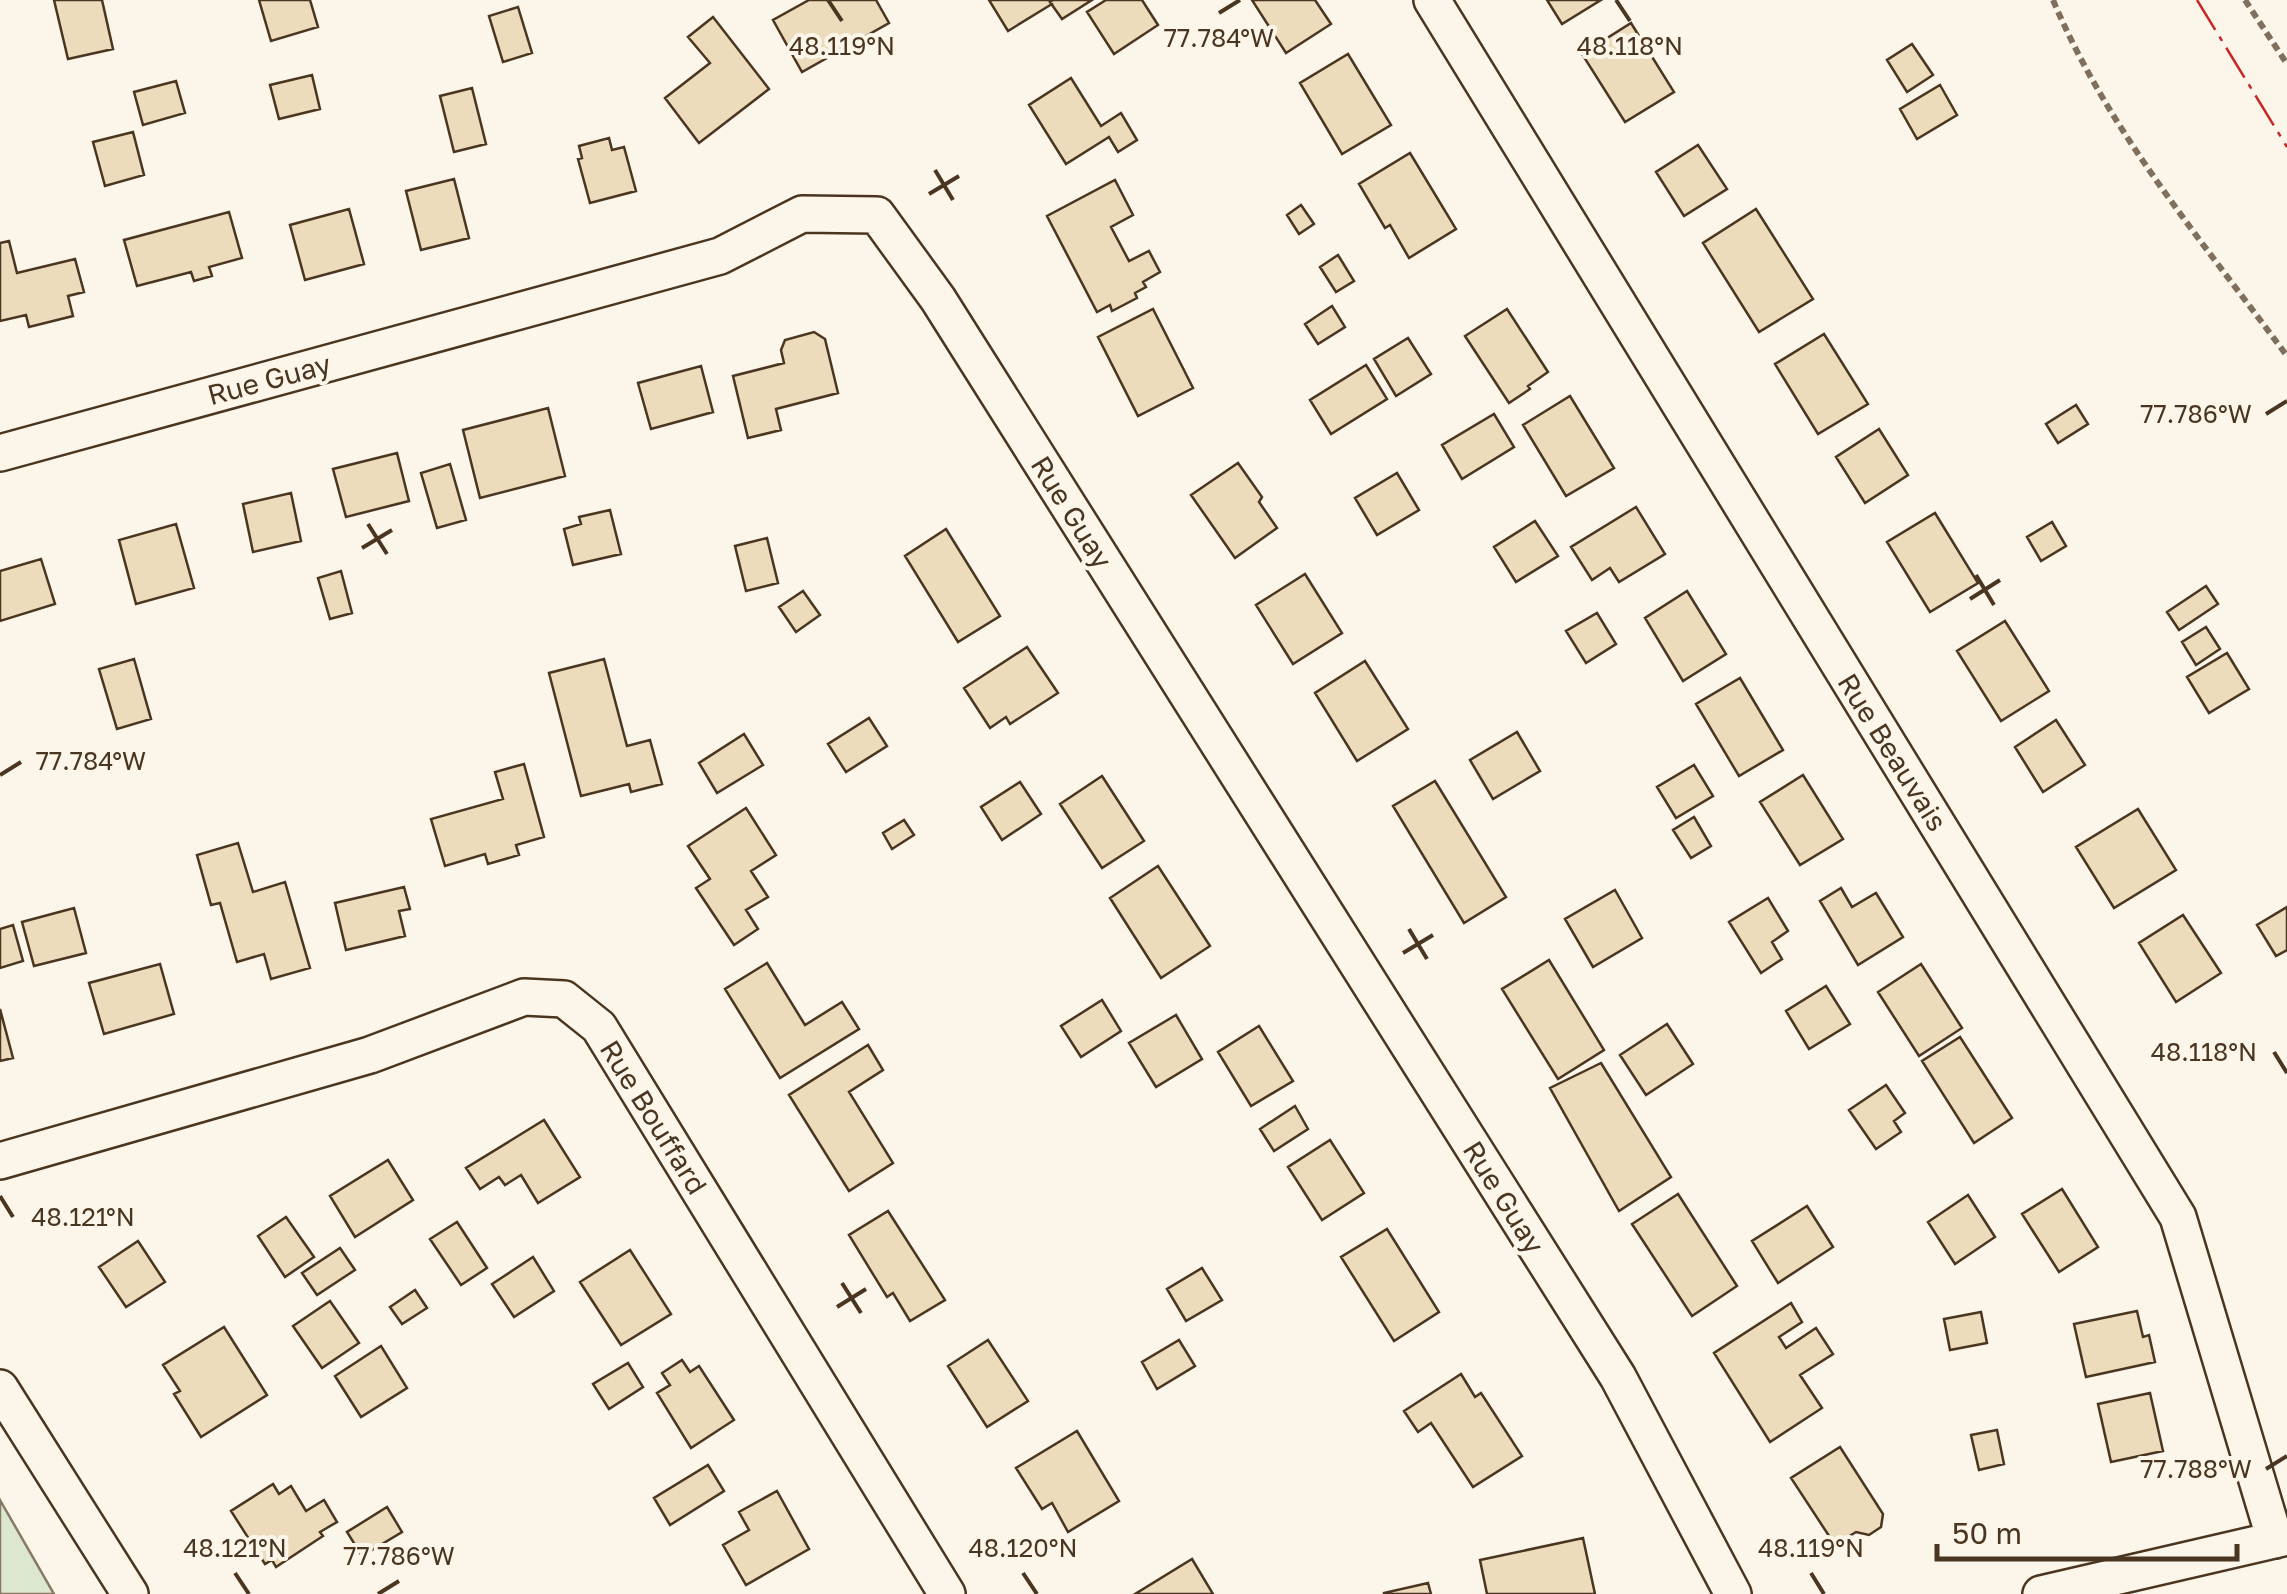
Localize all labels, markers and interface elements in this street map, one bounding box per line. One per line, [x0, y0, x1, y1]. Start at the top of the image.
text: 77.784°W [1164, 22, 1274, 53]
text: 48.119°N [789, 30, 895, 61]
text: 48.118°N [1577, 30, 1683, 61]
street label: Rue Guay [204, 347, 335, 411]
text: 77.786°W [2140, 398, 2252, 429]
street label: Rue Guay [1025, 450, 1120, 575]
street label: Rue Beauvais [1831, 667, 1955, 837]
text: 77.784°W [36, 745, 146, 776]
street label: Rue Bouffard [594, 1034, 714, 1200]
text: 48.118°N [2151, 1036, 2257, 1067]
street label: Rue Guay [1457, 1135, 1552, 1260]
text: 48.121°N [31, 1201, 135, 1232]
text: 77.788°W [2140, 1453, 2252, 1484]
scale bar [1937, 1499, 2237, 1561]
text: 50 m [1952, 1515, 2022, 1551]
text: 48.121°N [183, 1532, 287, 1563]
text: 48.120°N [969, 1532, 1077, 1563]
text: 48.119°N [1758, 1532, 1864, 1563]
text: 77.786°W [343, 1540, 455, 1571]

